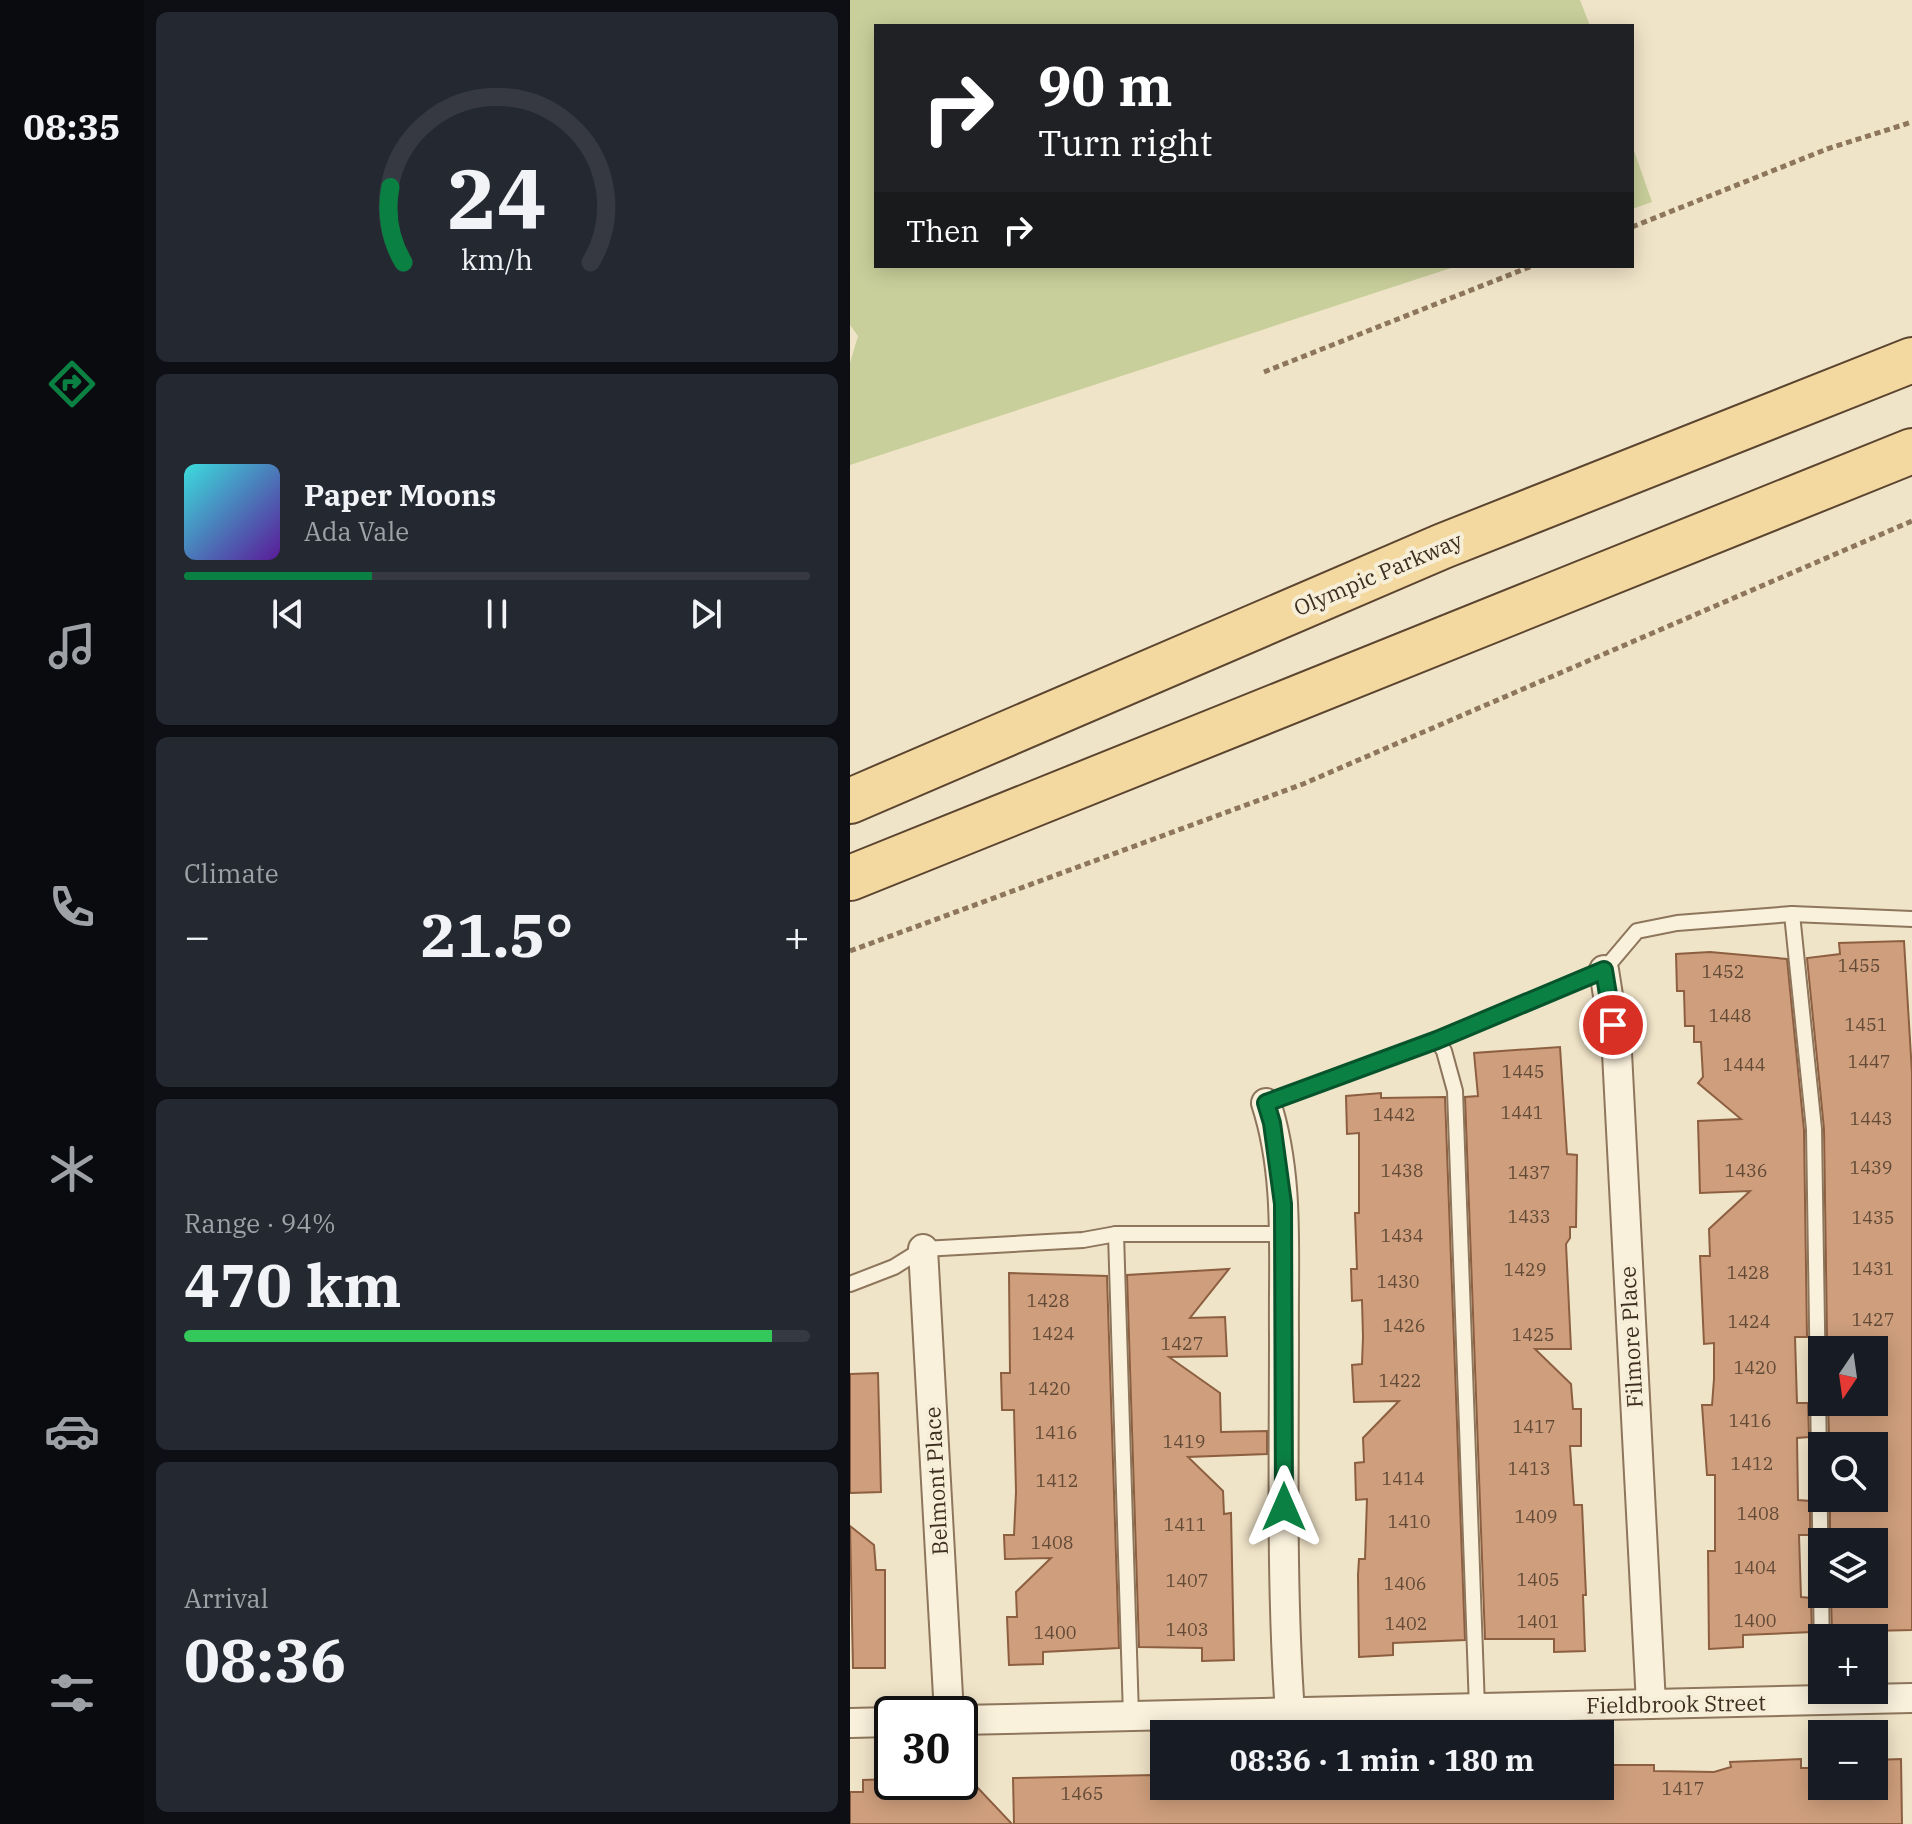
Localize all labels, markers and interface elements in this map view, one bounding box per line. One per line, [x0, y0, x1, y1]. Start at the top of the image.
text: 90 m [1038, 49, 1173, 121]
icon: right [906, 56, 1010, 160]
text: 08:35 [23, 103, 121, 150]
text: Turn right [1038, 119, 1212, 166]
text: 24 [447, 144, 547, 252]
icon: right [996, 208, 1040, 252]
text: Then [906, 211, 980, 250]
text: km/h [461, 241, 533, 278]
icon: directions [44, 356, 100, 412]
text: Paper Moons [304, 475, 496, 514]
text: Ada Vale [304, 514, 409, 548]
street label: Olympic Parkway [1289, 525, 1467, 622]
icon: previous [266, 592, 310, 636]
icon: pause [475, 592, 519, 636]
icon: next [684, 592, 728, 636]
icon: music [44, 618, 100, 674]
text: Climate [184, 856, 279, 890]
icon: phone [44, 879, 100, 935]
text: 21.5° [420, 895, 574, 974]
text: − [184, 907, 210, 964]
text: + [784, 907, 810, 964]
house number: 1455 [1837, 954, 1881, 977]
house number: 1452 [1701, 960, 1745, 983]
pin [1579, 991, 1647, 1059]
icon: arrive [1591, 1003, 1635, 1047]
house number: 1448 [1708, 1004, 1752, 1027]
house number: 1451 [1844, 1013, 1888, 1036]
house number: 1447 [1847, 1050, 1891, 1073]
house number: 1444 [1722, 1053, 1766, 1076]
house number: 1445 [1501, 1060, 1545, 1083]
house number: 1441 [1500, 1101, 1544, 1124]
house number: 1442 [1372, 1103, 1416, 1126]
house number: 1443 [1849, 1107, 1893, 1130]
icon: climate [44, 1141, 100, 1197]
house number: 1439 [1849, 1156, 1893, 1179]
house number: 1438 [1380, 1159, 1424, 1182]
house number: 1436 [1724, 1159, 1768, 1182]
house number: 1437 [1507, 1161, 1551, 1184]
house number: 1433 [1507, 1205, 1551, 1228]
text: Range · 94% [184, 1206, 336, 1240]
house number: 1435 [1851, 1206, 1895, 1229]
house number: 1434 [1380, 1224, 1424, 1247]
text: 470 km [184, 1245, 402, 1324]
house number: 1431 [1851, 1257, 1895, 1280]
house number: 1429 [1503, 1258, 1547, 1281]
house number: 1428 [1726, 1261, 1770, 1284]
street label: Filmore Place [1612, 1265, 1649, 1409]
house number: 1430 [1376, 1270, 1420, 1293]
house number: 1428 [1026, 1289, 1070, 1312]
house number: 1427 [1851, 1308, 1895, 1331]
house number: 1424 [1727, 1310, 1771, 1333]
house number: 1426 [1382, 1314, 1426, 1337]
house number: 1424 [1031, 1322, 1075, 1345]
house number: 1425 [1511, 1323, 1555, 1346]
house number: 1427 [1160, 1332, 1204, 1355]
north arrow [1808, 1336, 1888, 1416]
map controls [1808, 1336, 1888, 1800]
house number: 1420 [1733, 1356, 1777, 1379]
house number: 1422 [1378, 1369, 1422, 1392]
house number: 1420 [1027, 1377, 1071, 1400]
icon: car [44, 1403, 100, 1459]
street label: Belmont Place [917, 1406, 954, 1556]
house number: 1416 [1728, 1409, 1772, 1432]
house number: 1417 [1512, 1415, 1556, 1438]
house number: 1416 [1034, 1421, 1078, 1444]
house number: 1419 [1162, 1430, 1206, 1453]
button: search [1808, 1432, 1888, 1512]
house number: 1412 [1730, 1452, 1774, 1475]
house number: 1413 [1507, 1457, 1551, 1480]
position arrow [1242, 1465, 1326, 1549]
house number: 1414 [1381, 1467, 1425, 1490]
house number: 1412 [1035, 1469, 1079, 1492]
house number: 1408 [1736, 1502, 1780, 1525]
house number: 1409 [1514, 1505, 1558, 1528]
house number: 1410 [1387, 1510, 1431, 1533]
house number: 1411 [1163, 1513, 1207, 1536]
button: layers [1808, 1528, 1888, 1608]
house number: 1408 [1030, 1531, 1074, 1554]
house number: 1404 [1733, 1556, 1777, 1579]
house number: 1405 [1516, 1568, 1560, 1591]
house number: 1407 [1165, 1569, 1209, 1592]
house number: 1406 [1383, 1572, 1427, 1595]
text: Arrival [184, 1581, 269, 1615]
house number: 1400 [1733, 1609, 1777, 1632]
house number: 1401 [1516, 1610, 1560, 1633]
house number: 1402 [1384, 1612, 1428, 1635]
house number: 1403 [1165, 1618, 1209, 1641]
text: 08:36 [184, 1620, 346, 1699]
house number: 1400 [1033, 1621, 1077, 1644]
button: + [1808, 1624, 1888, 1704]
icon: filters [44, 1665, 100, 1721]
street label: Fieldbrook Street [1586, 1687, 1766, 1720]
speed limit sign: 30 [874, 1696, 978, 1800]
button: − [1808, 1720, 1888, 1800]
text: 08:36 · 1 min · 180 m [1230, 1740, 1534, 1779]
house number: 1417 [1661, 1777, 1705, 1800]
house number: 1465 [1060, 1782, 1104, 1805]

